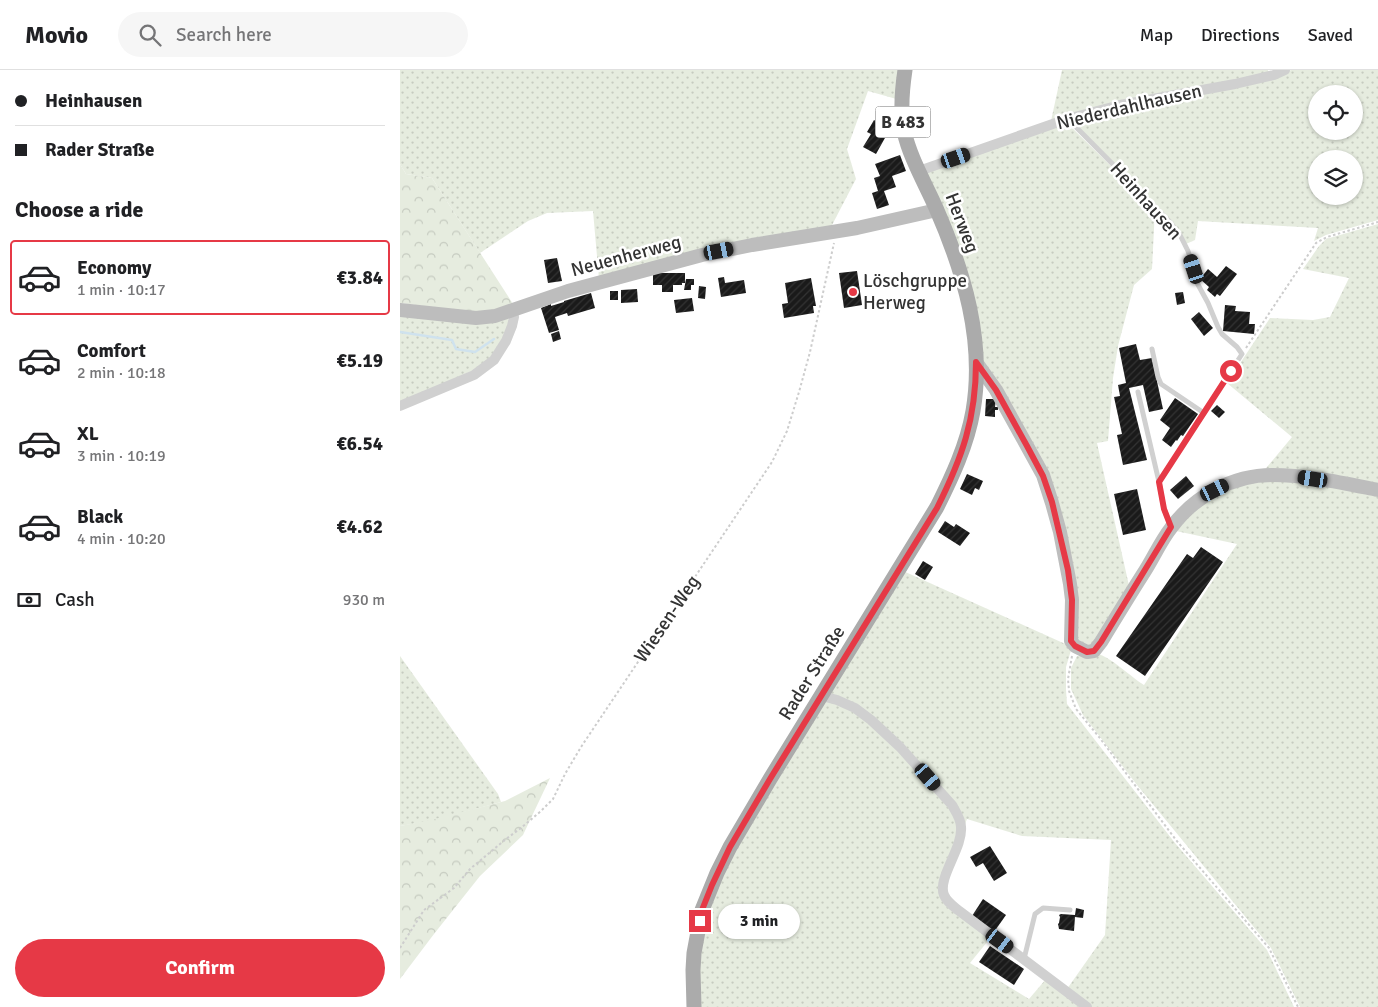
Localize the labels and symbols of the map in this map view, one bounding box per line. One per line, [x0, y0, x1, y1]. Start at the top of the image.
street label: Niederdahlhausen [1054, 79, 1204, 135]
road number: B 483 [876, 106, 930, 138]
car [939, 146, 972, 170]
street label: Heinhausen [1105, 157, 1187, 245]
street label: Herweg [940, 189, 984, 257]
street label: Neuenherweg [568, 230, 684, 282]
car [702, 241, 735, 261]
car [1182, 252, 1205, 286]
place label: Löschgruppe Herweg [863, 269, 967, 315]
marker: Löschgruppe Herweg [847, 286, 859, 298]
route start [1220, 360, 1242, 382]
car [1297, 469, 1328, 489]
car [1198, 477, 1231, 503]
street label: Wiesen-Weg [629, 571, 705, 667]
street label: Rader Straße [774, 621, 850, 725]
car [912, 761, 943, 793]
callout: 3 min [718, 904, 800, 938]
route end [689, 910, 711, 932]
car [983, 926, 1016, 956]

